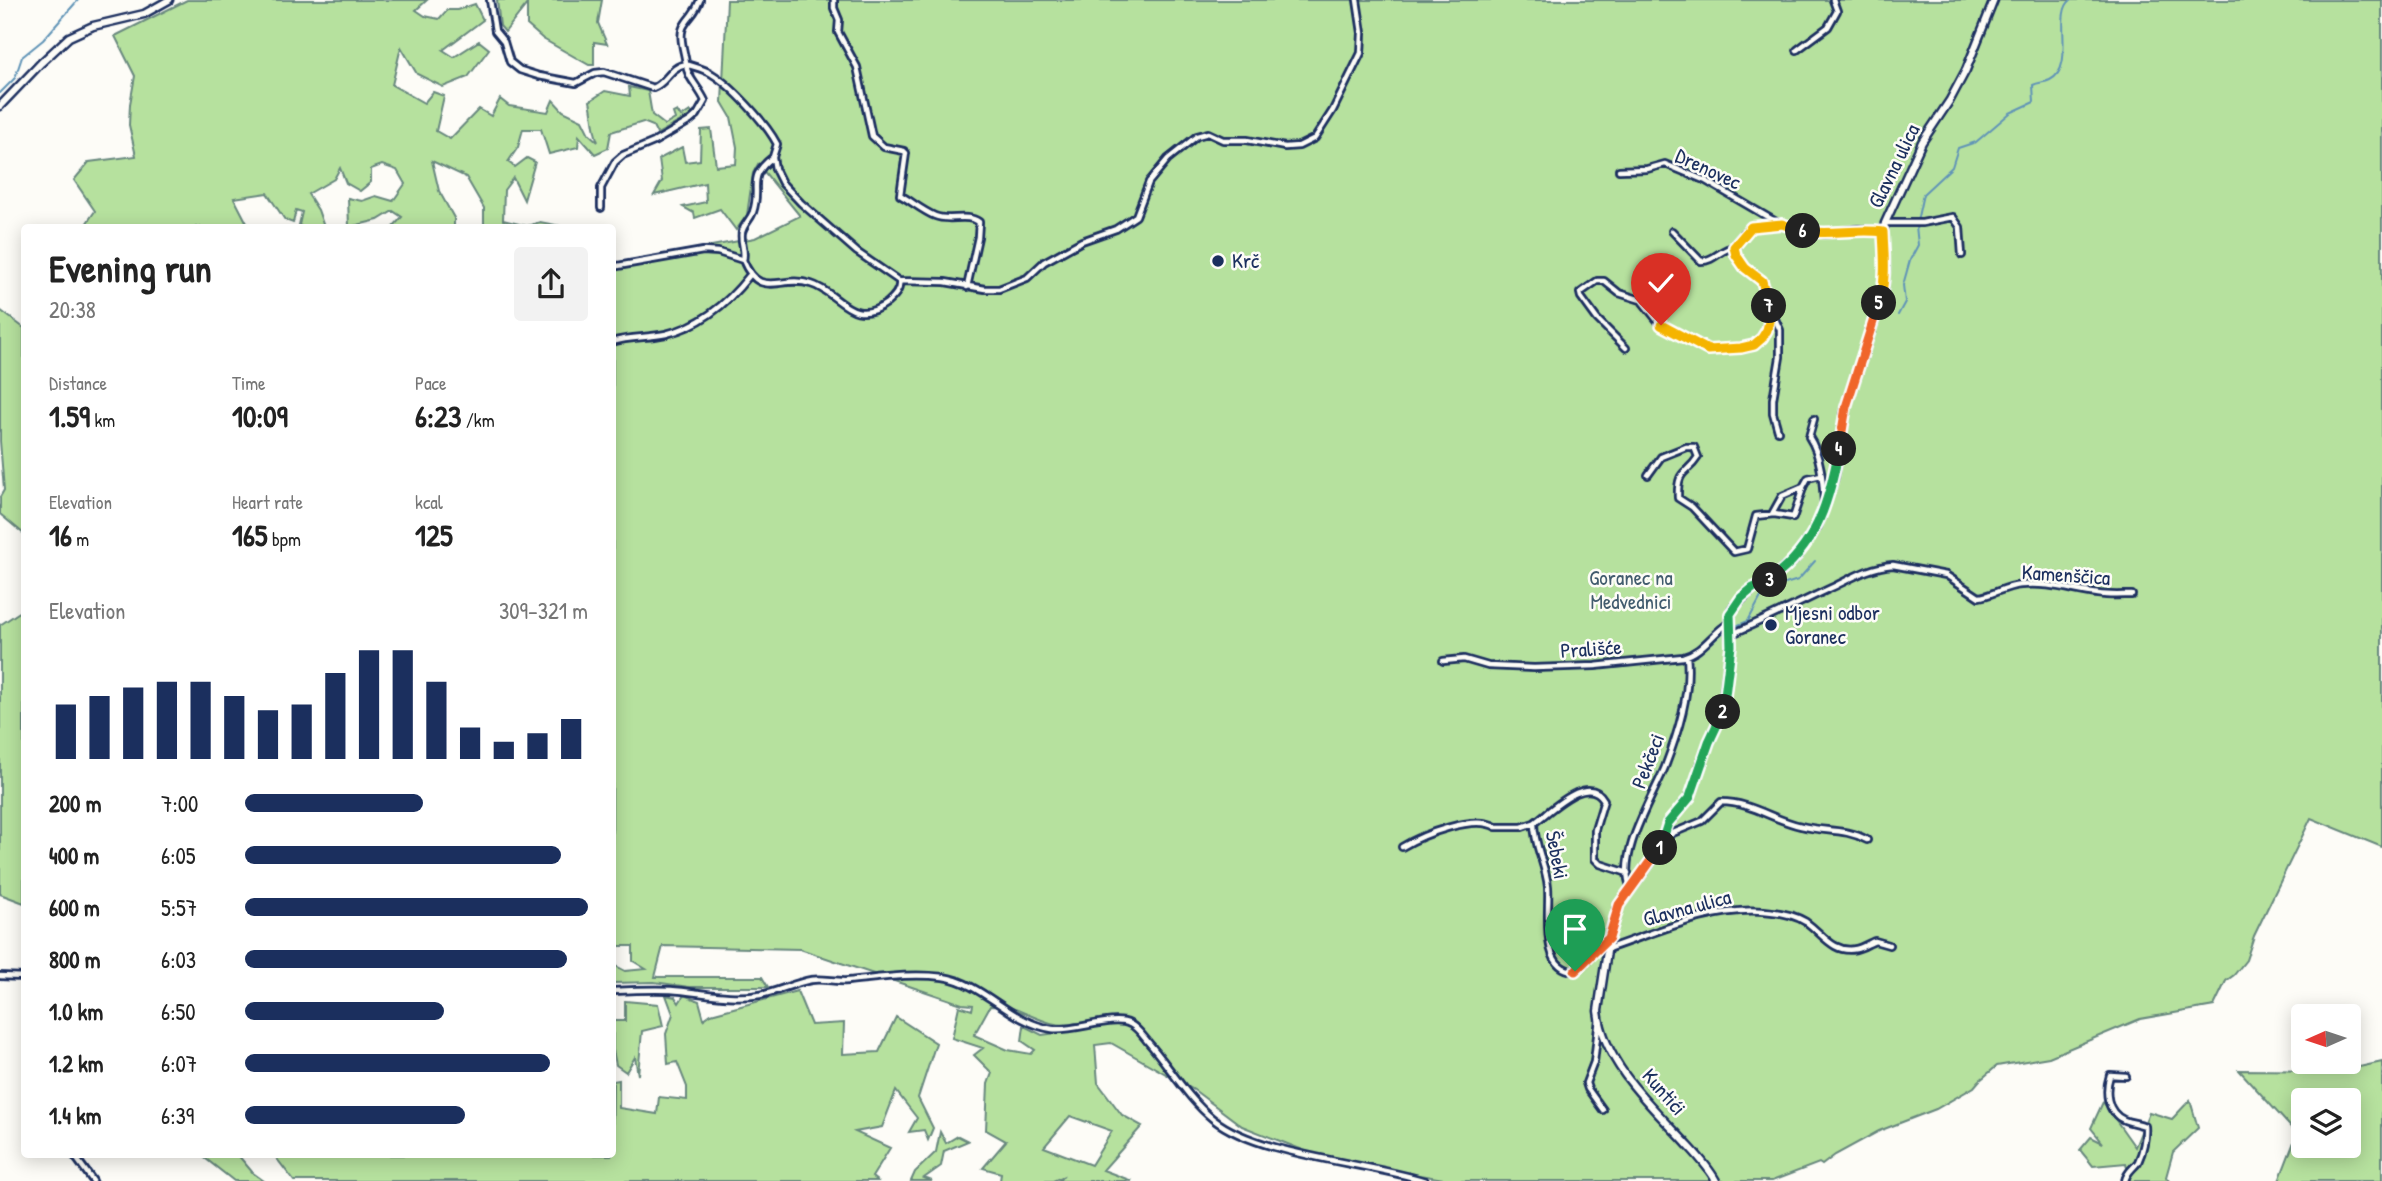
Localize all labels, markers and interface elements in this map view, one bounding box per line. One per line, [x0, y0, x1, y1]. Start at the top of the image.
street label: Glavna ulica [1861, 119, 1926, 213]
street label: Drenovec [1671, 141, 1747, 197]
pin: 6 [1786, 214, 1820, 248]
text: 6 [1799, 217, 1806, 243]
text: Evening run [49, 242, 212, 294]
place label: Krč [1232, 246, 1260, 275]
button: share [514, 247, 588, 321]
marker: Krč [1210, 253, 1226, 269]
pin [1631, 253, 1691, 325]
icon: check [1642, 264, 1680, 302]
pin: 5 [1862, 286, 1896, 320]
pin: 7 [1752, 288, 1786, 324]
text: 5 [1874, 289, 1883, 315]
text: 7 [1764, 292, 1773, 318]
text: 20:38 [49, 294, 96, 325]
text: Distance [49, 370, 107, 396]
text: Time [232, 370, 266, 396]
text: Pace [415, 370, 447, 396]
text: 1.59 [49, 396, 90, 436]
text: 10:09 [232, 396, 288, 436]
text: 6:23 [415, 396, 461, 436]
text: km [90, 407, 115, 433]
text: /km [461, 407, 495, 433]
pin: 4 [1822, 432, 1856, 466]
text: 4 [1835, 435, 1842, 461]
text: Elevation [49, 489, 112, 515]
text: Heart rate [232, 489, 303, 515]
text: kcal [415, 489, 443, 515]
text: 16 [49, 515, 72, 555]
text: 165 [232, 515, 268, 555]
text: 125 [415, 515, 453, 555]
text: m [72, 526, 89, 552]
text: bpm [268, 526, 301, 552]
street label: Kamenščica [2021, 557, 2111, 592]
pin: 3 [1752, 562, 1788, 598]
park label: Goranec na Medvednici [1589, 563, 1673, 616]
text: 3 [1765, 566, 1774, 592]
text: Elevation [49, 595, 125, 626]
text: 309–321 m [499, 595, 588, 626]
place label: Mjesni odbor Goranec [1785, 598, 1880, 651]
marker: Mjesni odbor Goranec [1763, 617, 1779, 633]
street label: Prališće [1559, 632, 1623, 665]
pin: 2 [1706, 694, 1740, 730]
text: 2 [1718, 698, 1727, 724]
street label: Pekčeci [1624, 729, 1671, 792]
text: 200 m [49, 788, 101, 819]
text: 7:00 [161, 788, 198, 819]
street label: Šebeki [1539, 828, 1576, 881]
pin: 1 [1642, 830, 1678, 866]
text: 1 [1656, 834, 1663, 860]
text: 400 m [49, 840, 99, 871]
text: 6:05 [161, 840, 196, 871]
street label: Glavna ulica [1640, 882, 1734, 933]
text: 600 m [49, 892, 100, 923]
text: 5:57 [161, 892, 197, 923]
pin [1545, 899, 1605, 971]
icon: arrive [1556, 910, 1594, 948]
text: 800 m [49, 944, 101, 975]
text: 6:03 [161, 944, 196, 975]
text: 1.0 km [49, 996, 103, 1027]
text: 6:50 [161, 996, 196, 1027]
north arrow [2291, 1004, 2361, 1074]
map controls [2291, 1004, 2361, 1158]
text: 1.2 km [49, 1048, 104, 1079]
text: 6:07 [161, 1048, 197, 1079]
street label: Kuntići [1636, 1062, 1693, 1121]
button: layers [2291, 1088, 2361, 1158]
text: 1.4 km [49, 1100, 101, 1131]
text: 6:39 [161, 1100, 194, 1131]

